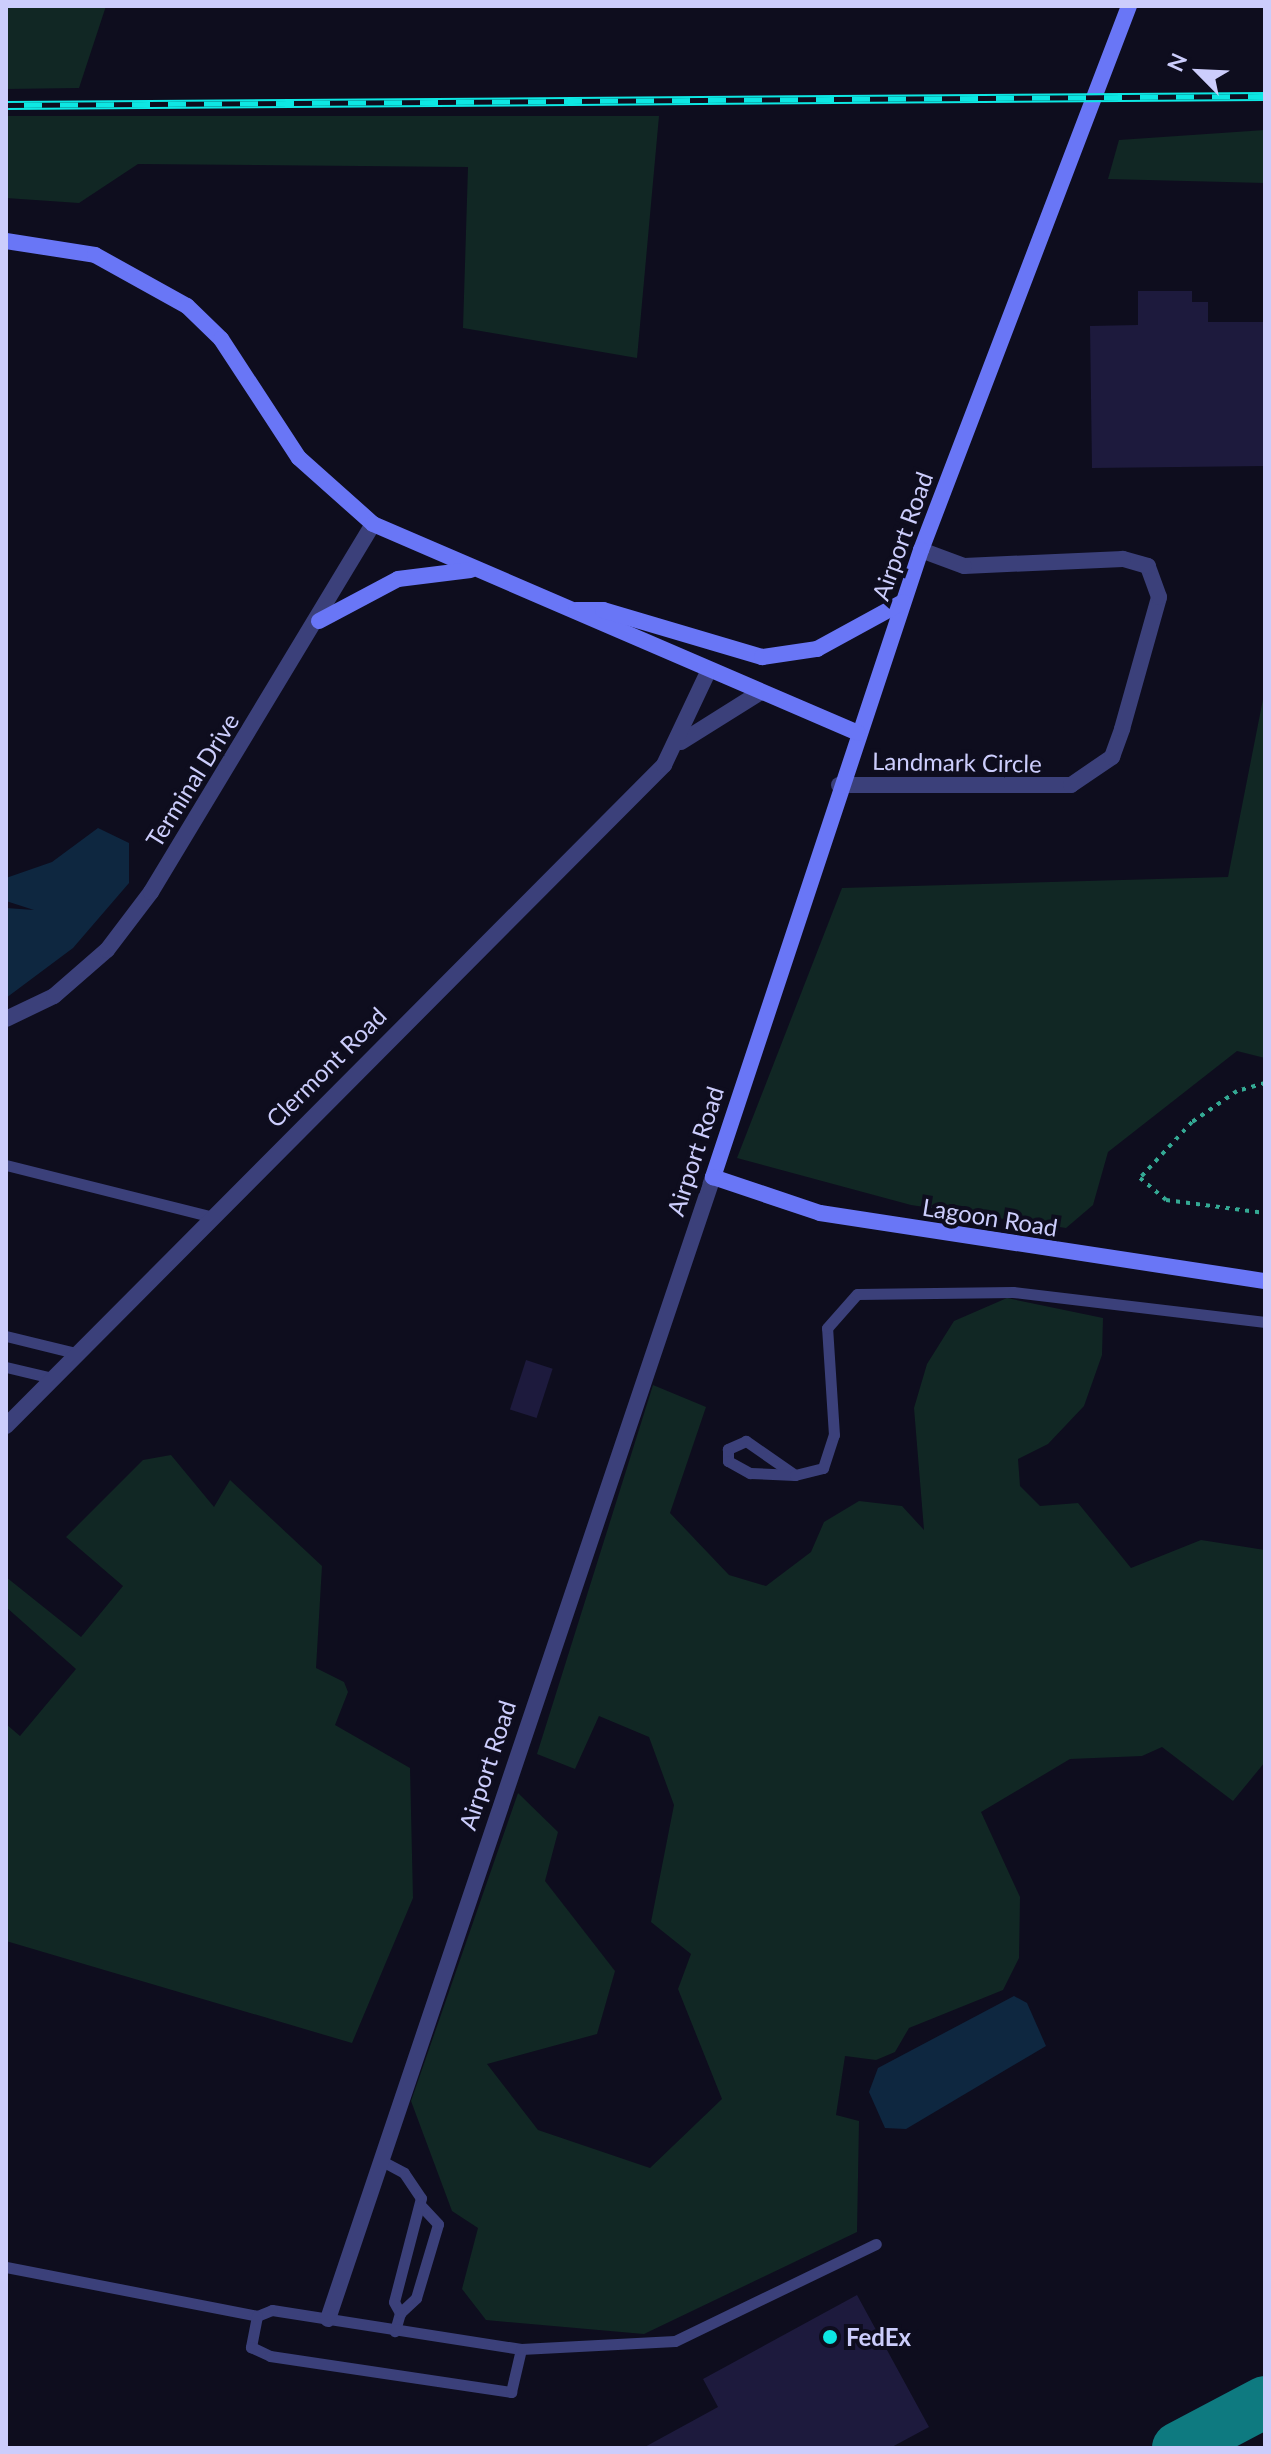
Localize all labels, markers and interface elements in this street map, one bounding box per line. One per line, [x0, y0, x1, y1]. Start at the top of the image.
north arrow [1159, 32, 1239, 112]
text: N [1161, 49, 1192, 75]
street label: Airport Road [865, 468, 939, 604]
street label: Terminal Drive [139, 708, 245, 852]
street label: Landmark Circle [872, 746, 1042, 778]
street label: Clermont Road [260, 1001, 392, 1133]
street label: Airport Road [661, 1083, 729, 1219]
street label: Lagoon Road [920, 1192, 1060, 1242]
street label: Airport Road [453, 1697, 521, 1833]
place label: FedEx [846, 2323, 911, 2351]
marker: FedEx [821, 2328, 839, 2346]

